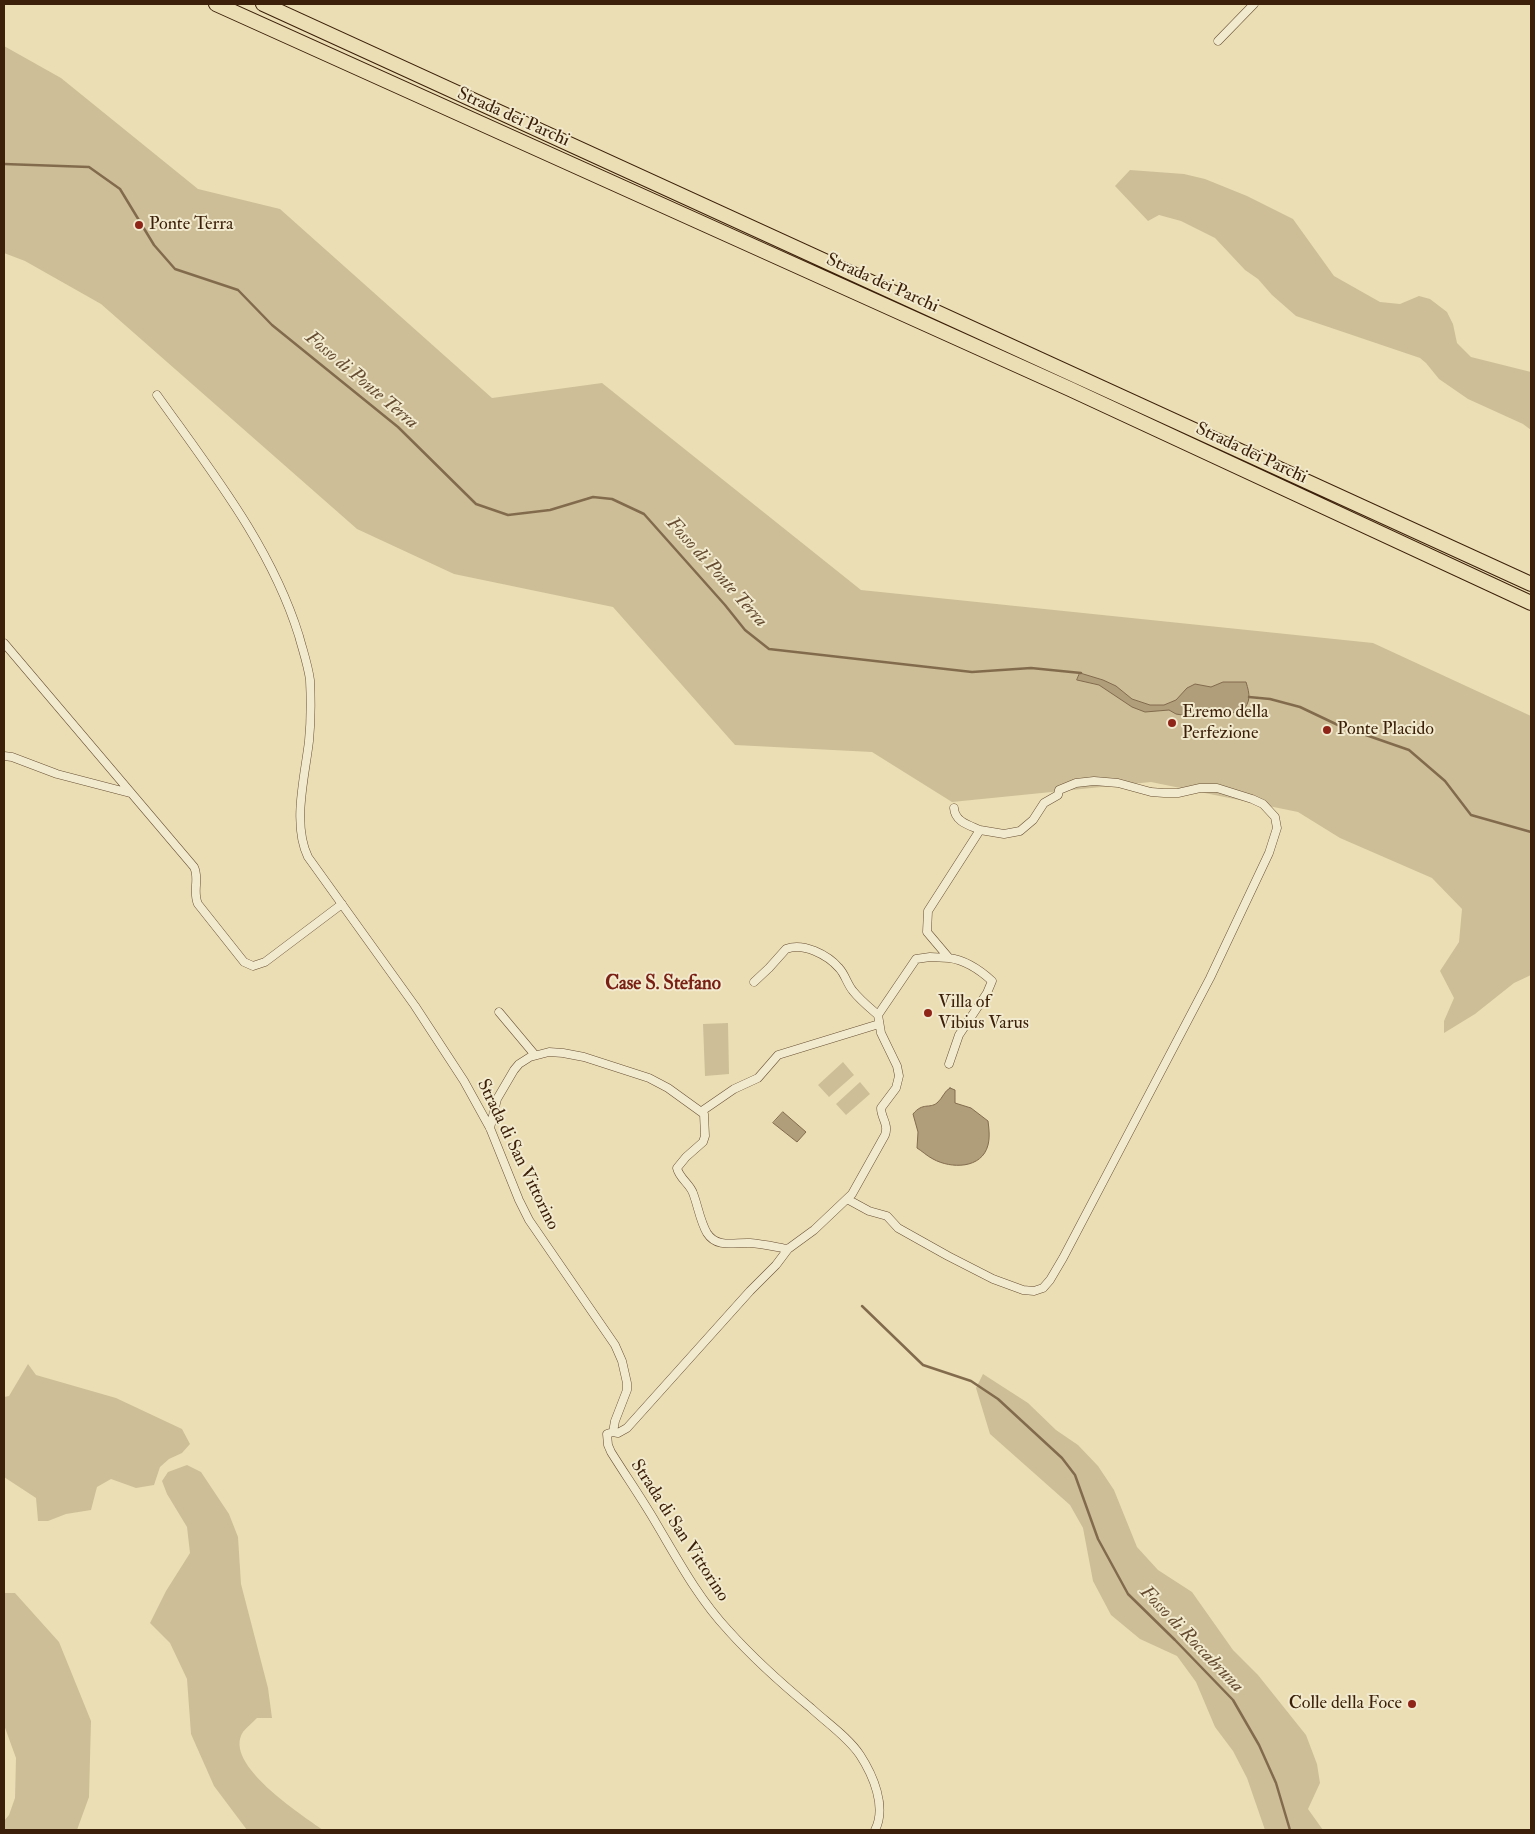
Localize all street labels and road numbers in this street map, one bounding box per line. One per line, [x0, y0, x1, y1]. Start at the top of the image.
street label: Strada dei Parchi [454, 84, 572, 152]
street label: Strada dei Parchi [823, 250, 941, 318]
street label: Strada dei Parchi [1192, 419, 1310, 489]
street label: Strada di San Vittorino [471, 1076, 563, 1234]
street label: Strada di San Vittorino [625, 1456, 733, 1606]

